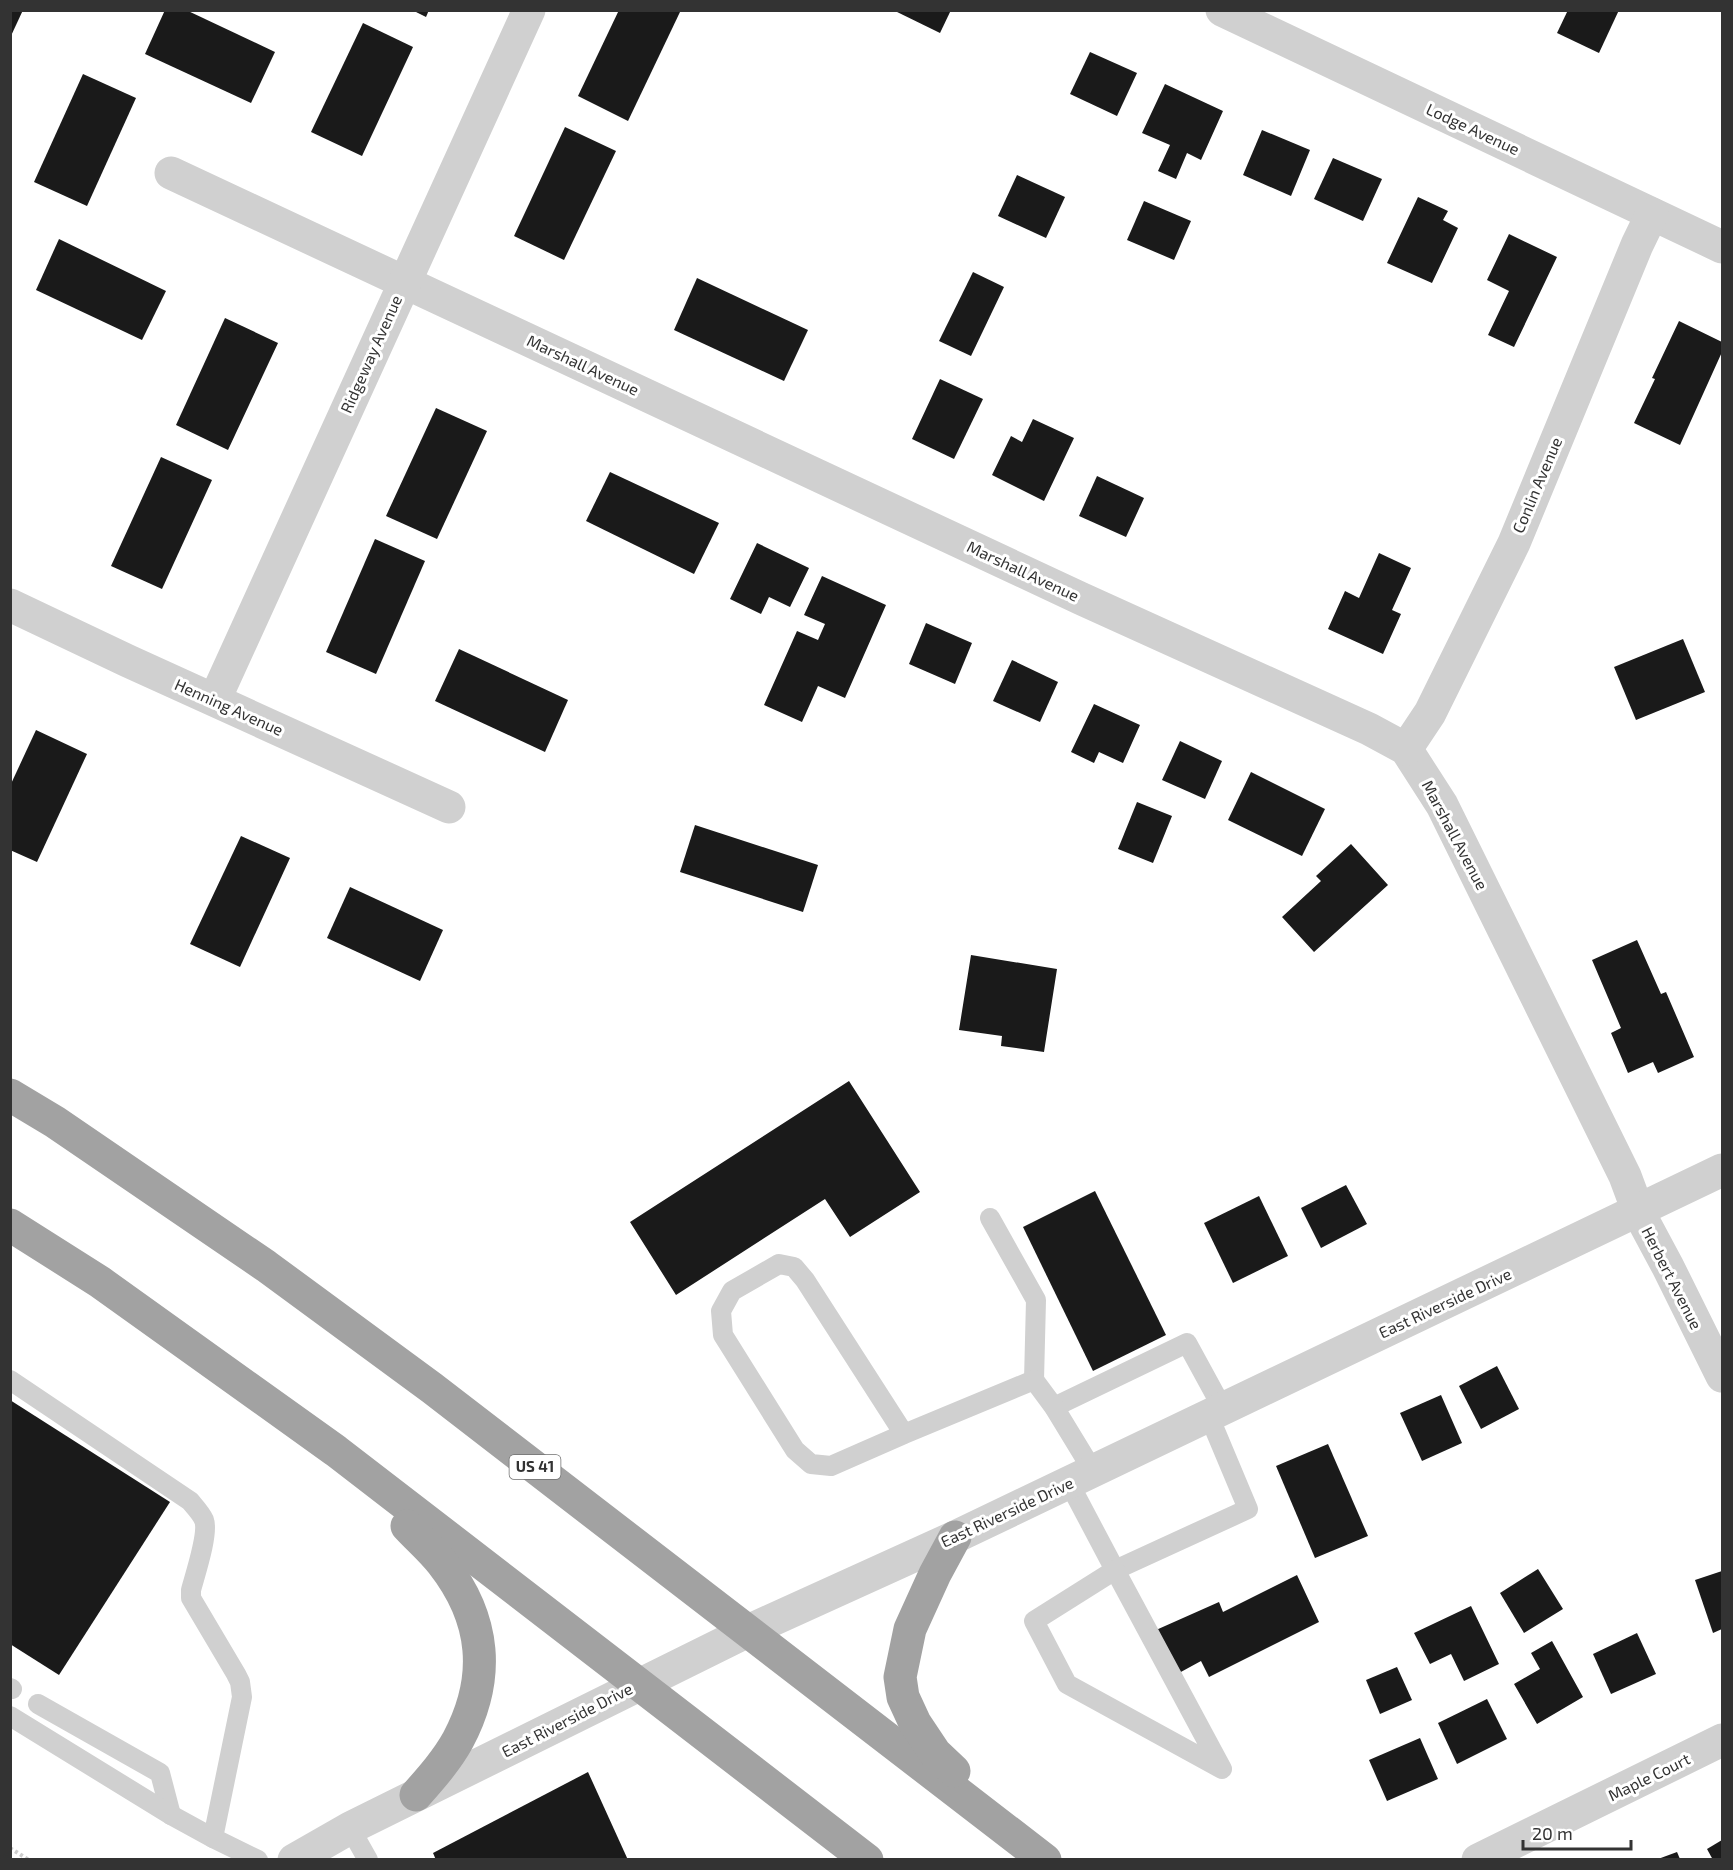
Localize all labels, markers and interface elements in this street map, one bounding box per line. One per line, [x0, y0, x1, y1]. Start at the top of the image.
street label: Lodge Avenue [1424, 99, 1523, 158]
street label: Ridgeway Avenue [336, 292, 405, 416]
street label: Marshall Avenue [524, 330, 642, 399]
street label: Conlin Avenue [1508, 434, 1565, 536]
street label: Marshall Avenue [964, 536, 1082, 605]
street label: Henning Avenue [172, 674, 286, 739]
street label: Marshall Avenue [1419, 777, 1492, 893]
street label: Herbert Avenue [1638, 1223, 1707, 1332]
street label: East Riverside Drive [1375, 1263, 1514, 1342]
road number: US 41 [510, 1455, 560, 1479]
street label: East Riverside Drive [937, 1472, 1076, 1551]
street label: East Riverside Drive [498, 1678, 635, 1761]
street label: Maple Court [1605, 1749, 1693, 1805]
scale bar [1523, 1813, 1631, 1851]
text: 20 m [1532, 1822, 1573, 1844]

